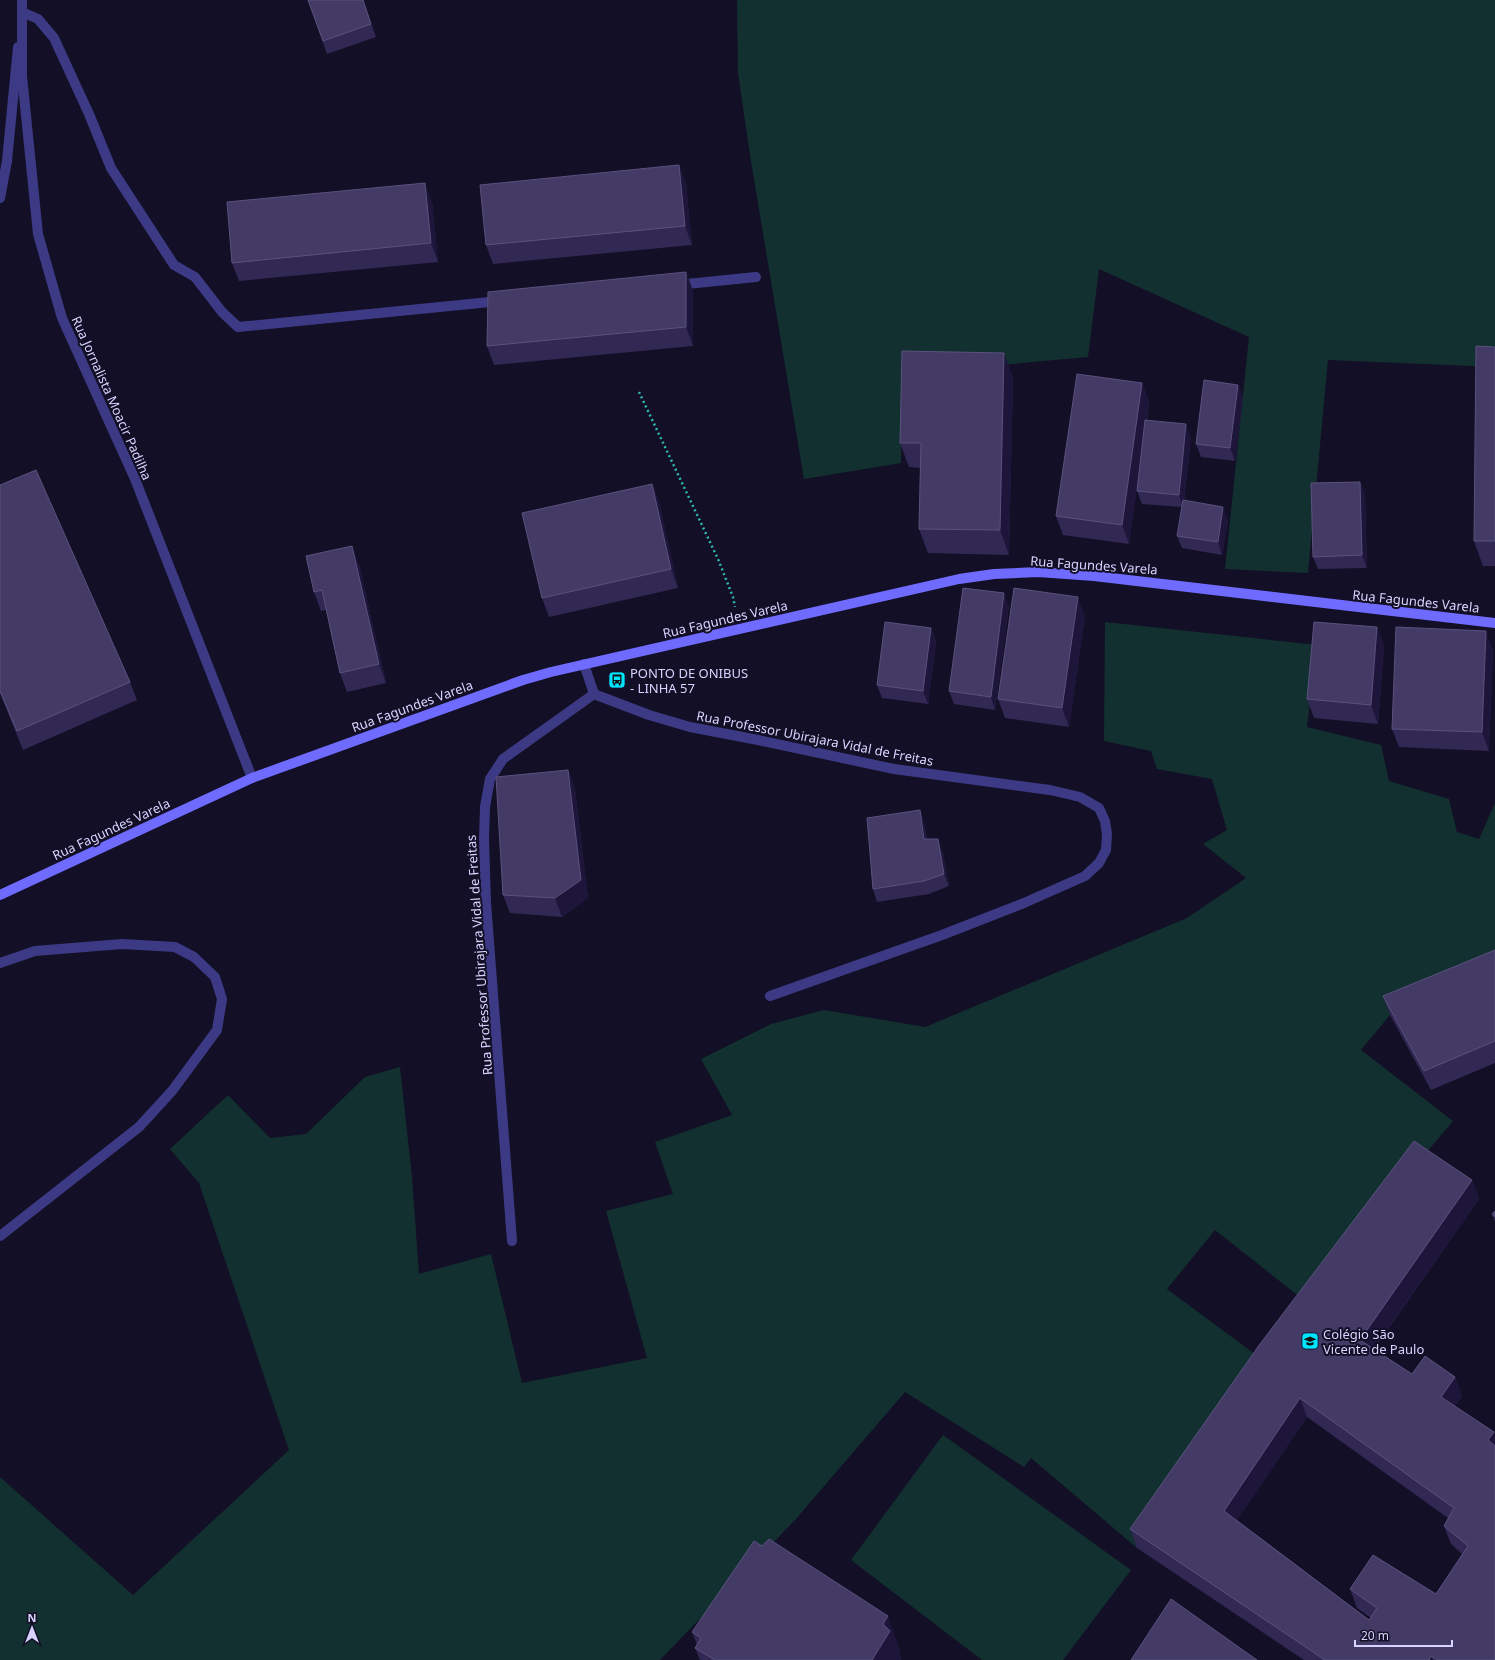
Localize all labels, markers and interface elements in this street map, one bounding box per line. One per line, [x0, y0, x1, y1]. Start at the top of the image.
street label: Rua Jornalista Moacir Padilha [68, 313, 156, 483]
street label: Rua Fagundes Varela [1030, 552, 1158, 578]
street label: Rua Fagundes Varela [1352, 585, 1480, 617]
street label: Rua Fagundes Varela [661, 596, 789, 642]
place label: PONTO DE ONIBUS - LINHA 57 [630, 664, 748, 697]
bus stop icon: PONTO DE ONIBUS - LINHA 57 [607, 670, 627, 690]
street label: Rua Fagundes Varela [349, 676, 475, 736]
street label: Rua Professor Ubirajara Vidal de Freitas [695, 706, 935, 770]
street label: Rua Fagundes Varela [49, 794, 173, 864]
street label: Rua Professor Ubirajara Vidal de Freitas [462, 834, 496, 1076]
place label: Colégio São Vicente de Paulo [1323, 1325, 1424, 1358]
school or university icon: Colégio São Vicente de Paulo [1300, 1331, 1320, 1351]
north arrow [12, 1608, 52, 1648]
text: N [28, 1610, 36, 1625]
scale bar [1355, 1622, 1452, 1648]
text: 20 m [1361, 1627, 1389, 1644]

